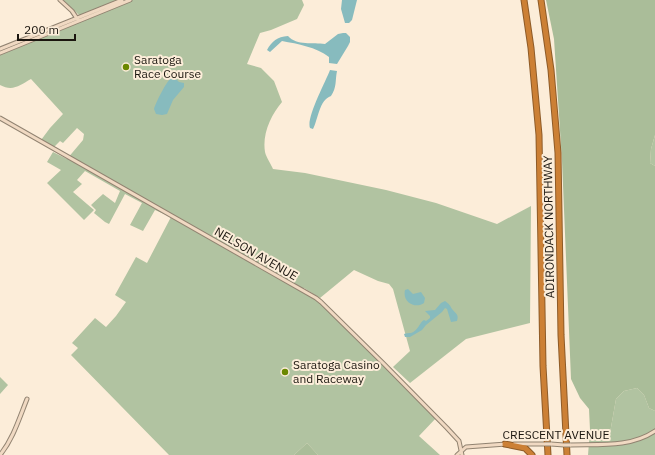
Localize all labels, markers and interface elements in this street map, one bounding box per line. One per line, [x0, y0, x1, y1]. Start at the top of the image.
scale bar [18, 16, 75, 42]
text: 200 m [24, 22, 59, 37]
place label: Saratoga Race Course [134, 52, 202, 81]
marker: Saratoga Race Course [121, 62, 131, 72]
street label: ADIRONDACK NORTHWAY [540, 155, 557, 299]
street label: NELSON AVENUE [212, 224, 300, 283]
place label: Saratoga Casino and Raceway [293, 357, 380, 386]
marker: Saratoga Casino and Raceway [280, 367, 290, 377]
street label: CRESCENT AVENUE [503, 427, 609, 442]

